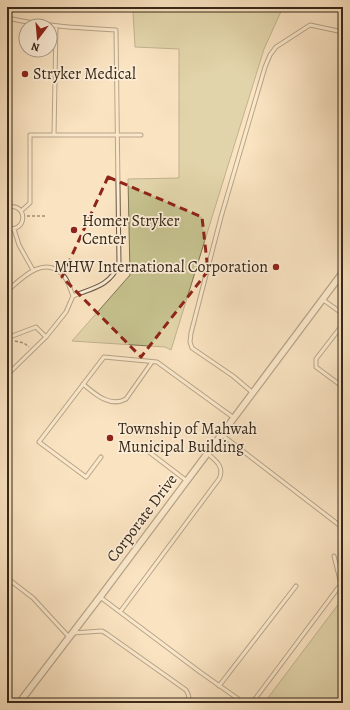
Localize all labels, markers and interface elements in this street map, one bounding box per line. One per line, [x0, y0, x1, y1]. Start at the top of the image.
north arrow [18, 18, 58, 58]
text: N [29, 39, 41, 55]
place label: Stryker Medical [33, 63, 136, 85]
marker: Stryker Medical [20, 69, 30, 79]
place label: Homer Stryker Center [82, 210, 180, 250]
marker: Homer Stryker Center [69, 225, 79, 235]
place label: MHW International Corporation [54, 256, 268, 278]
marker: MHW International Corporation [271, 262, 281, 272]
place label: Township of Mahwah Municipal Building [118, 418, 258, 458]
marker: Township of Mahwah Municipal Building [105, 433, 115, 443]
street label: Corporate Drive [102, 469, 182, 567]

